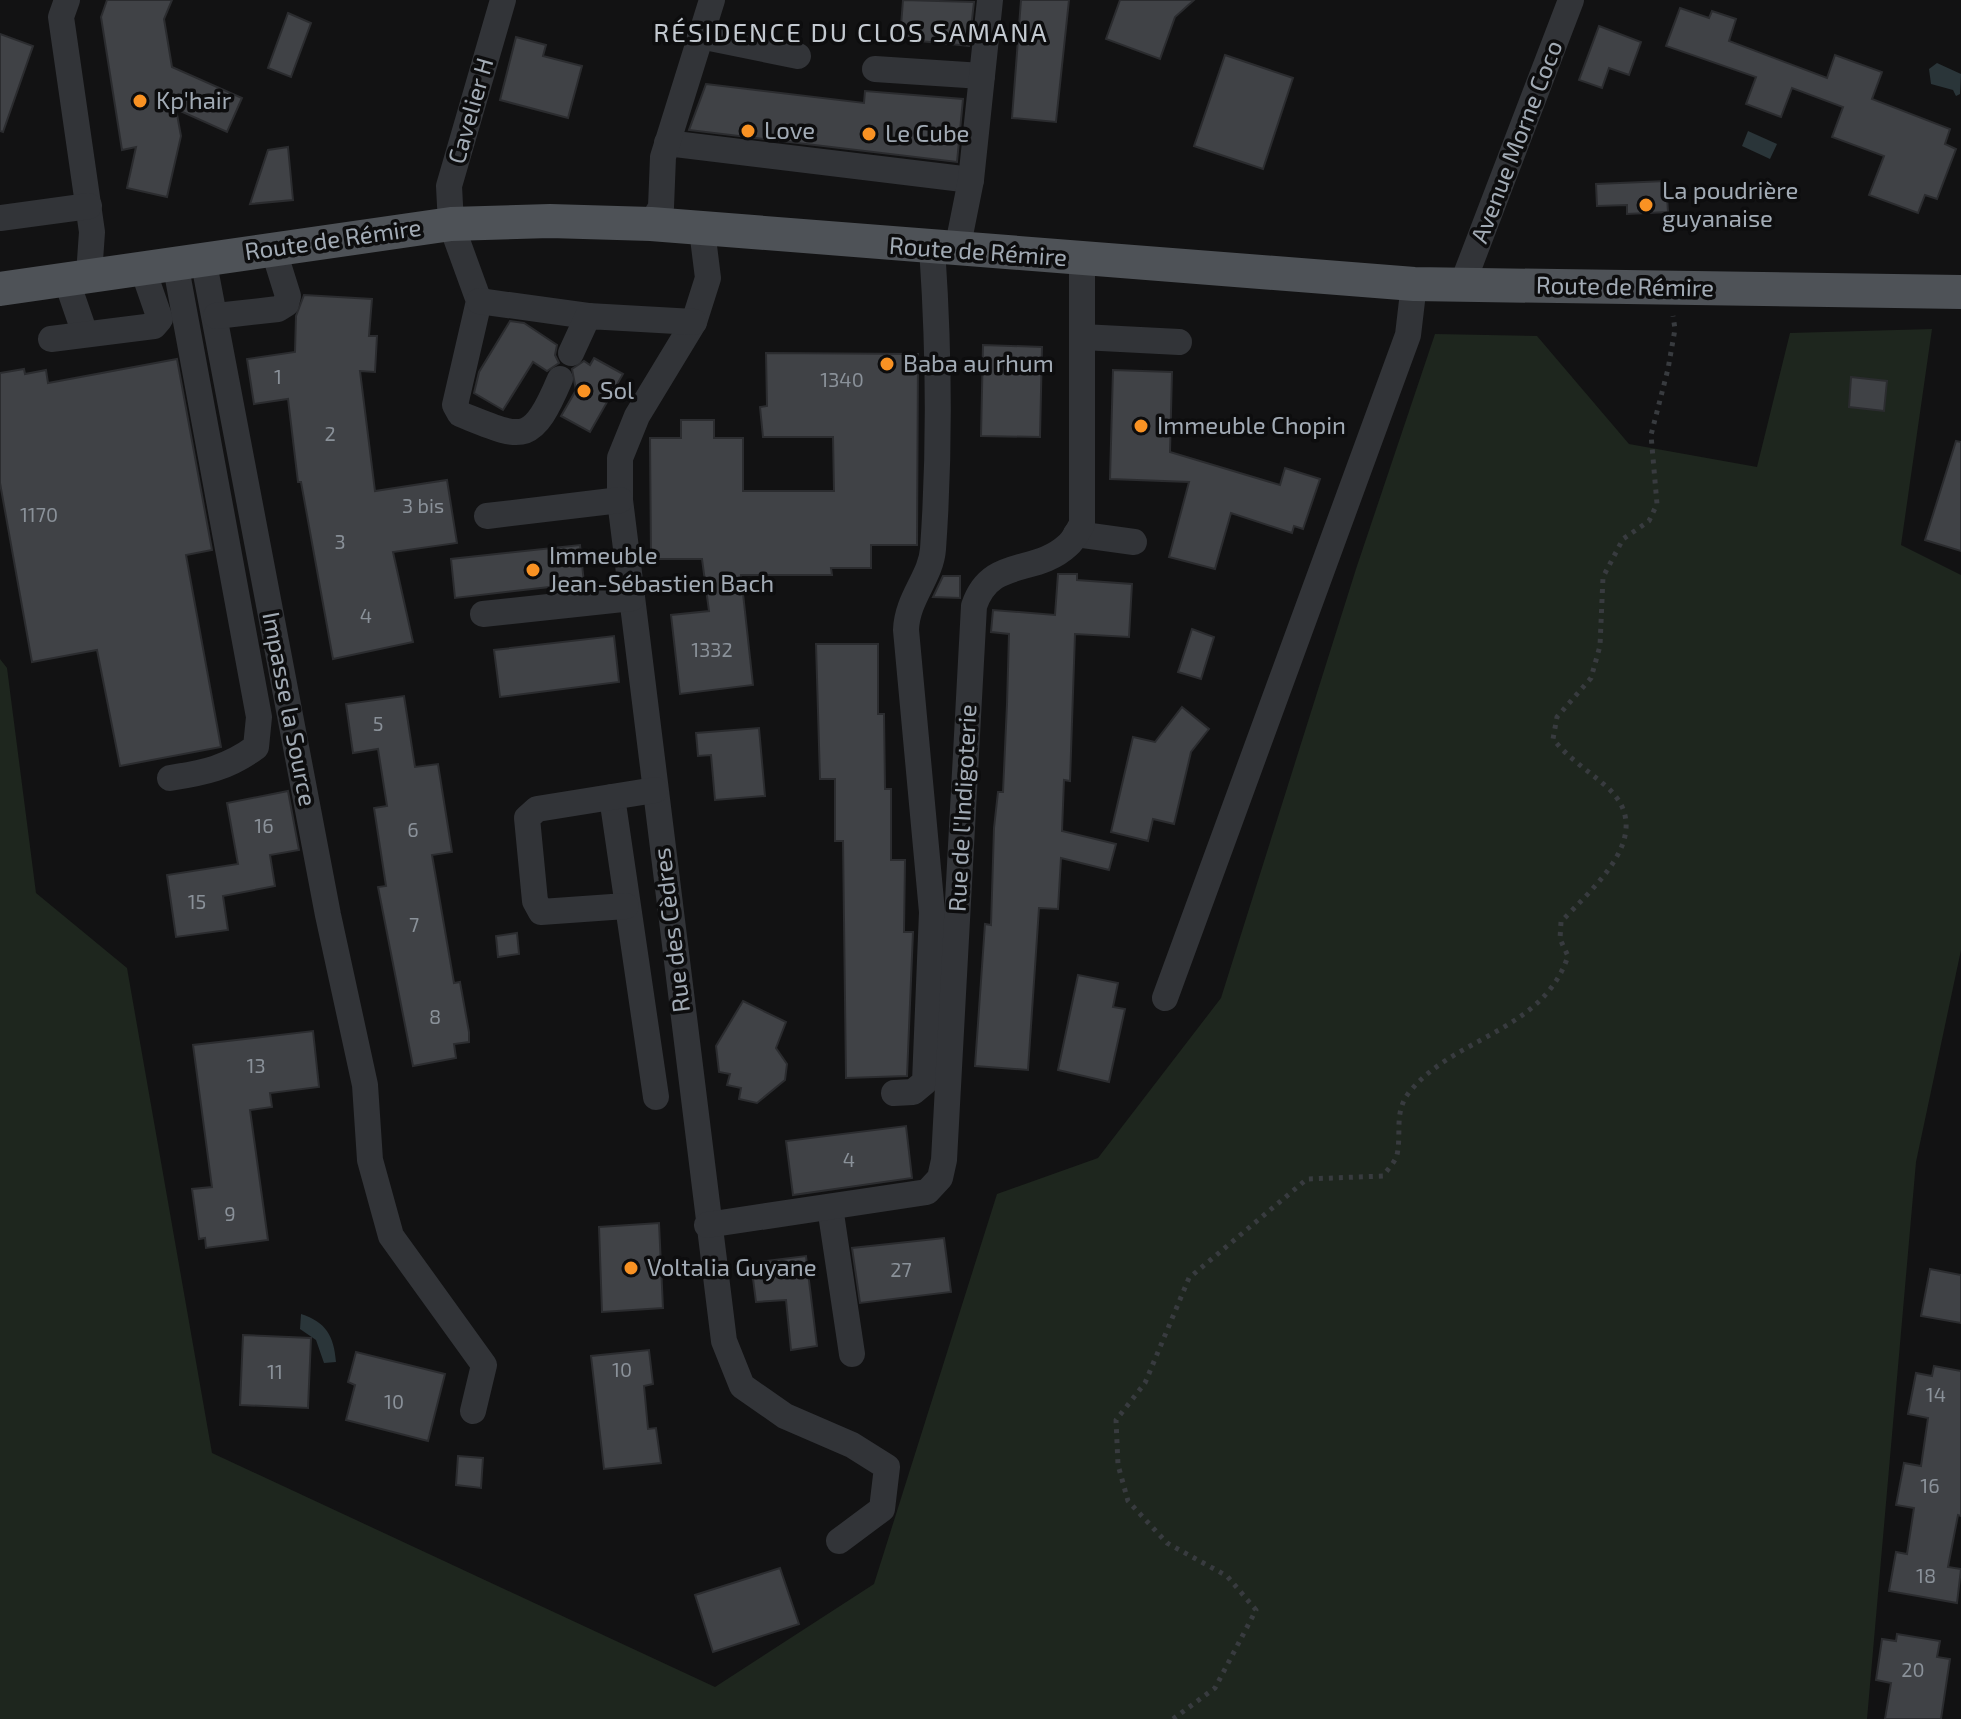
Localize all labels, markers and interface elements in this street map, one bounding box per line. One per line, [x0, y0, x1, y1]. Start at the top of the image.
district label: RÉSIDENCE DU CLOS SAMANA [653, 16, 1049, 47]
street label: Avenue Morne Coco [1464, 36, 1568, 247]
street label: Cavelier H [441, 54, 498, 167]
place label: Kp'hair [156, 85, 232, 114]
marker: Kp'hair [131, 92, 149, 110]
place label: Love [764, 115, 815, 144]
place label: Le Cube [885, 118, 969, 147]
marker: Love [739, 122, 757, 140]
marker: Le Cube [860, 125, 878, 143]
place label: La poudrière guyanaise [1662, 175, 1799, 232]
marker: La poudrière guyanaise [1637, 196, 1655, 214]
street label: Route de Rémire [243, 212, 423, 265]
street label: Route de Rémire [888, 230, 1068, 271]
street label: Route de Rémire [1536, 269, 1714, 302]
place label: Baba au rhum [903, 348, 1054, 377]
marker: Baba au rhum [878, 355, 896, 373]
house number: 1 [274, 364, 282, 388]
house number: 1340 [820, 367, 864, 391]
place label: Sol [600, 375, 634, 404]
marker: Sol [575, 382, 593, 400]
place label: Immeuble Chopin [1157, 410, 1346, 439]
marker: Immeuble Chopin [1132, 417, 1150, 435]
house number: 2 [324, 421, 336, 445]
house number: 3 bis [402, 493, 444, 517]
house number: 1170 [20, 502, 58, 526]
house number: 3 [334, 529, 346, 553]
place label: Immeuble Jean-Sébastien Bach [549, 540, 774, 597]
marker: Immeuble Jean-Sébastien Bach [524, 561, 542, 579]
house number: 4 [360, 603, 372, 627]
street label: Impasse la Source [257, 609, 324, 808]
house number: 1332 [691, 637, 733, 661]
street label: Rue de l'Indigoterie [942, 703, 981, 912]
house number: 5 [373, 711, 383, 735]
house number: 16 [254, 813, 274, 837]
house number: 6 [407, 817, 419, 841]
street label: Rue des Cèdres [646, 846, 695, 1014]
house number: 15 [188, 889, 206, 913]
house number: 7 [409, 912, 419, 936]
house number: 8 [429, 1004, 441, 1028]
house number: 13 [246, 1053, 266, 1077]
house number: 4 [843, 1147, 855, 1171]
house number: 9 [224, 1201, 236, 1225]
place label: Voltalia Guyane [647, 1252, 817, 1281]
house number: 27 [890, 1257, 912, 1281]
marker: Voltalia Guyane [622, 1259, 640, 1277]
house number: 10 [612, 1357, 632, 1381]
house number: 11 [267, 1359, 283, 1383]
house number: 14 [1926, 1382, 1946, 1406]
house number: 10 [384, 1389, 404, 1413]
house number: 16 [1920, 1473, 1940, 1497]
house number: 18 [1916, 1563, 1936, 1587]
house number: 20 [1901, 1657, 1925, 1681]

